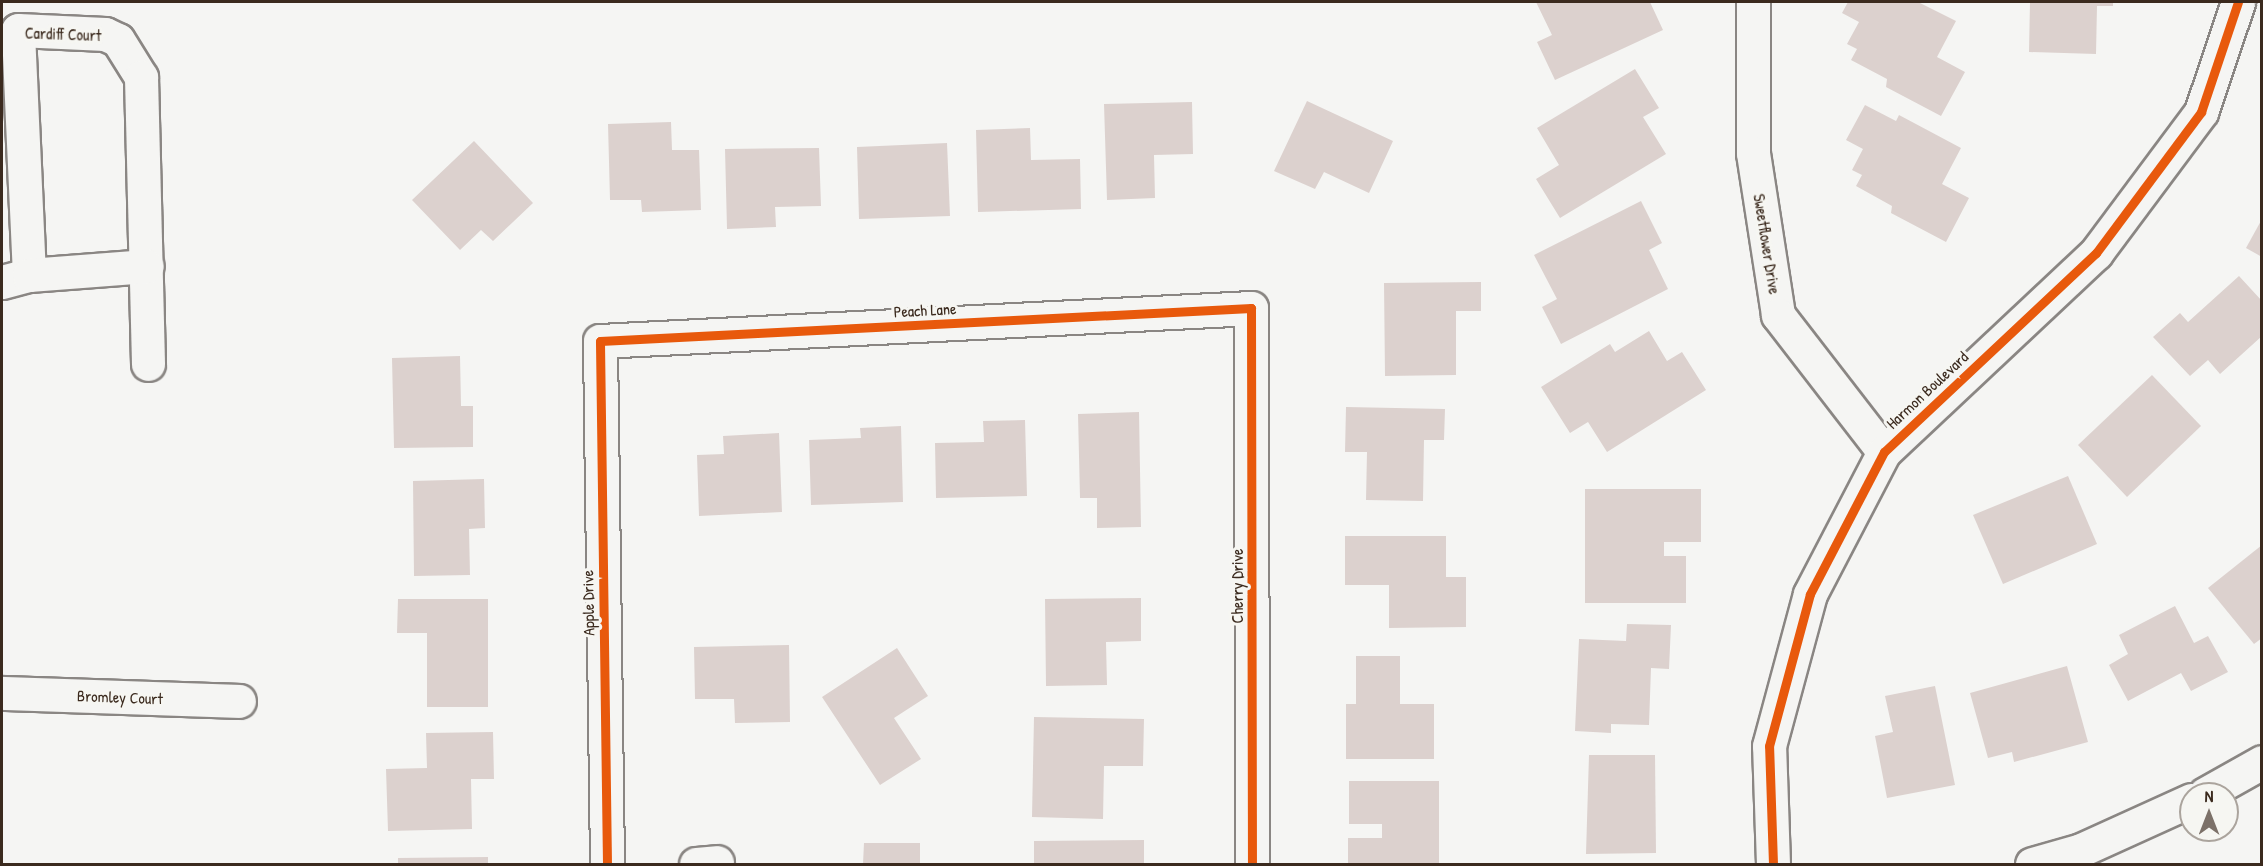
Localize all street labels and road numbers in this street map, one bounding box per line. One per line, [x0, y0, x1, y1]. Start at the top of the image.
street label: Cardiff Court [24, 23, 102, 45]
street label: Sweetflower Drive [1750, 192, 1784, 296]
street label: Peach Lane [893, 299, 957, 321]
street label: Harmon Boulevard [1882, 347, 1972, 433]
street label: Cherry Drive [1227, 549, 1247, 623]
street label: Apple Drive [578, 570, 598, 636]
street label: Bromley Court [77, 686, 163, 708]

